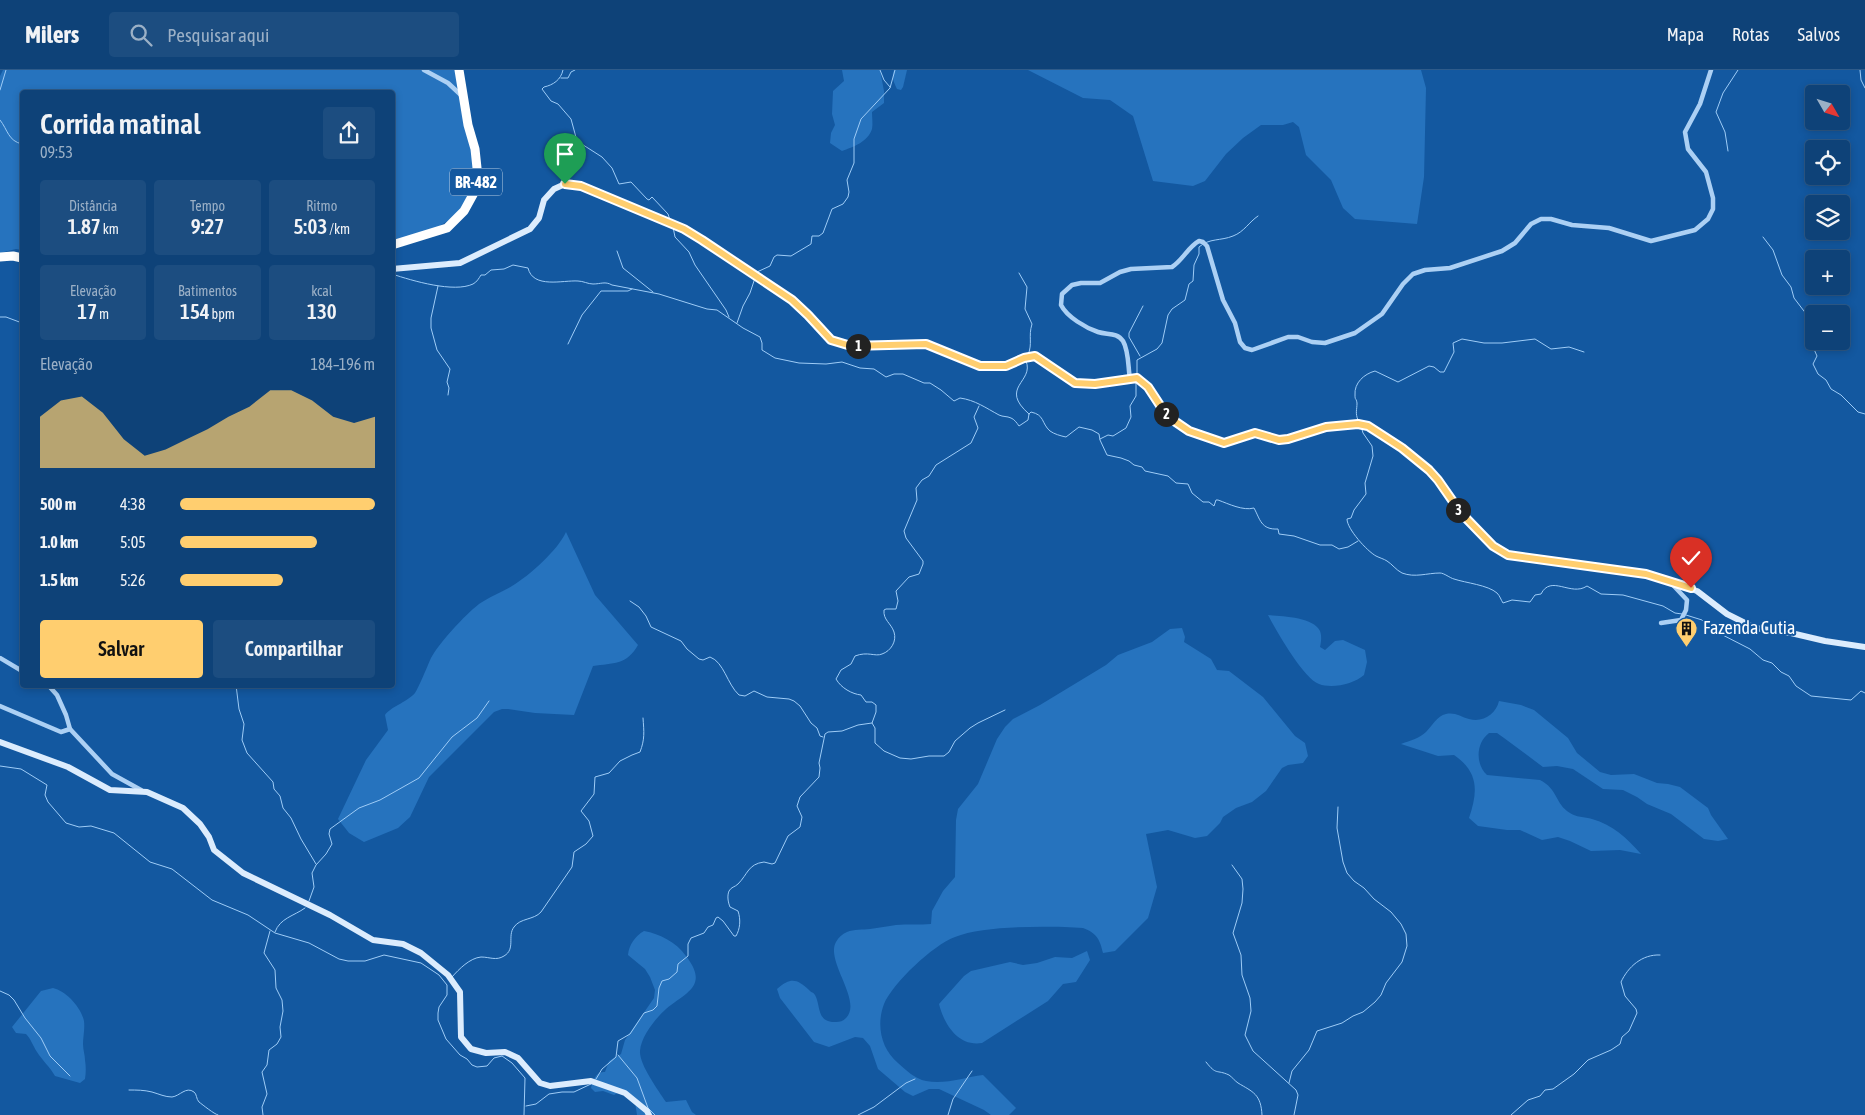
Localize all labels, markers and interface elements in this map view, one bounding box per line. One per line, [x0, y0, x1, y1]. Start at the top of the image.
search box [109, 12, 459, 57]
text: Milers [25, 21, 79, 48]
icon: search [127, 21, 155, 49]
text: Pesquisar aqui [167, 24, 269, 46]
text: Mapa [1667, 24, 1704, 45]
text: Rotas [1732, 24, 1769, 45]
text: Salvos [1797, 24, 1840, 45]
north arrow [1805, 85, 1850, 130]
map controls [1805, 85, 1850, 350]
button: share [323, 107, 375, 159]
text: Corrida matinal [40, 108, 201, 140]
pin [544, 133, 586, 184]
icon: arrive [551, 140, 579, 168]
button: locate [1805, 140, 1850, 185]
text: 09:53 [40, 143, 73, 161]
road number: BR-482 [450, 168, 502, 195]
button: layers [1805, 195, 1850, 240]
text: Distância [69, 198, 117, 214]
text: Tempo [190, 198, 225, 214]
text: Ritmo [306, 198, 337, 214]
text: 1.87 [67, 214, 101, 238]
text: 9:27 [191, 214, 224, 238]
text: 5:03 [293, 214, 327, 238]
text: km [101, 221, 119, 237]
text: /km [327, 221, 350, 237]
button: + [1805, 250, 1850, 295]
text: Elevação [70, 283, 116, 299]
text: Batimentos [178, 283, 237, 299]
text: kcal [311, 283, 332, 299]
text: 17 [77, 299, 97, 323]
text: 154 [180, 299, 210, 323]
text: 130 [307, 299, 337, 323]
button: − [1805, 305, 1850, 350]
text: m [97, 306, 109, 322]
text: bpm [210, 306, 235, 322]
pin: 1 [846, 334, 870, 358]
text: 1 [855, 338, 862, 354]
text: Elevação [40, 355, 93, 373]
text: 184–196 m [311, 355, 375, 373]
pin: 2 [1154, 402, 1178, 426]
text: 2 [1163, 406, 1170, 422]
text: 500 m [40, 495, 76, 513]
text: 4:38 [120, 495, 145, 513]
pin: 3 [1446, 498, 1470, 522]
text: 3 [1455, 502, 1462, 518]
text: 1.0 km [40, 533, 79, 551]
text: 5:05 [120, 533, 146, 551]
pin [1670, 537, 1712, 588]
icon: check [1677, 544, 1705, 572]
text: 1.5 km [40, 571, 79, 589]
text: 5:26 [120, 571, 145, 589]
building icon: Fazenda Cutia [1675, 616, 1699, 647]
place label: Fazenda Cutia [1703, 617, 1795, 638]
button: Salvar [40, 620, 203, 678]
button: Compartilhar [213, 620, 375, 678]

